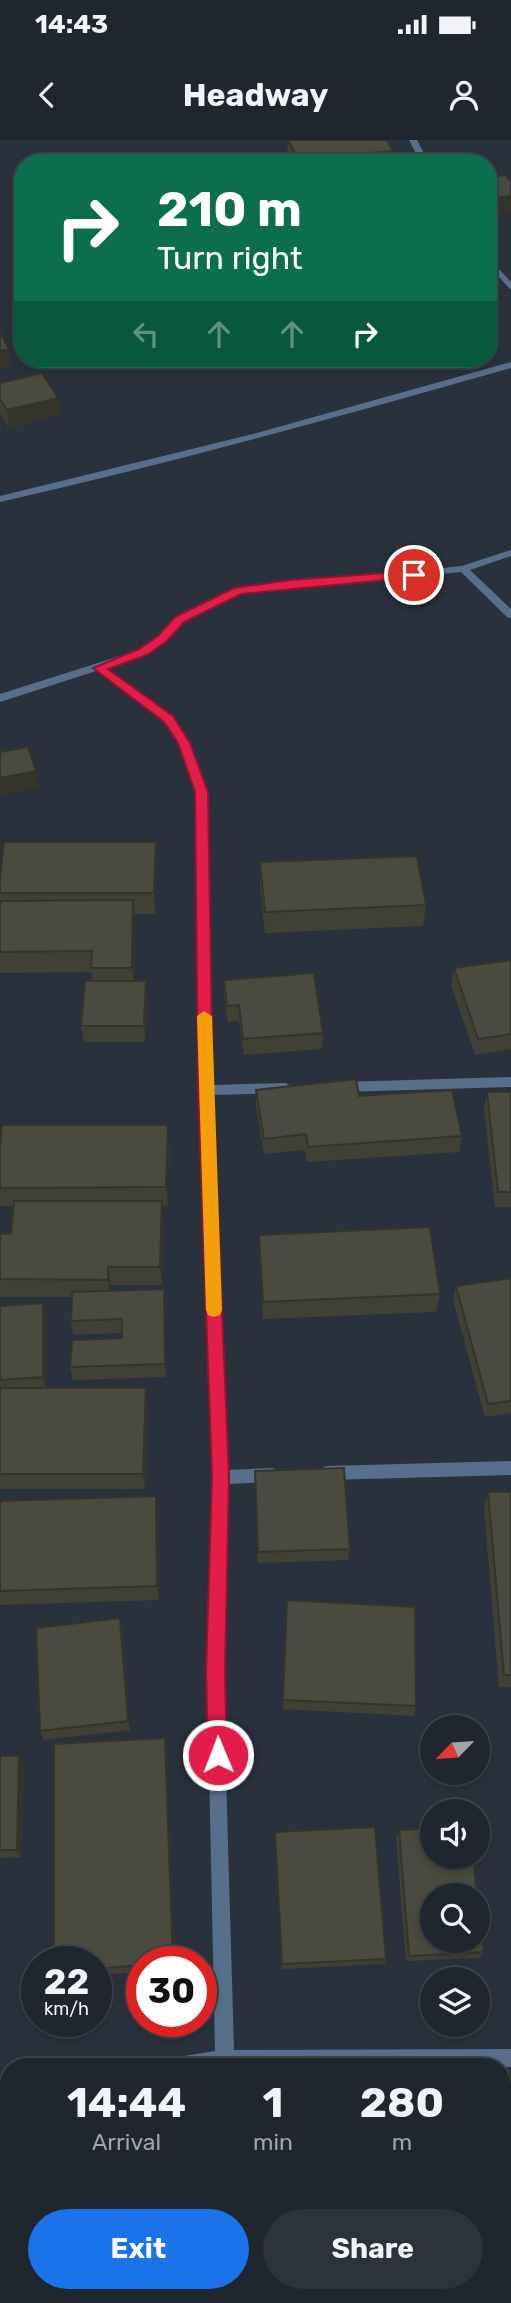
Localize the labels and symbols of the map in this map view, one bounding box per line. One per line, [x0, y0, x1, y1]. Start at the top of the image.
pin [384, 545, 444, 605]
north arrow [420, 1715, 490, 1785]
position arrow [181, 1718, 255, 1792]
speed limit sign: 30 [126, 1946, 217, 2037]

